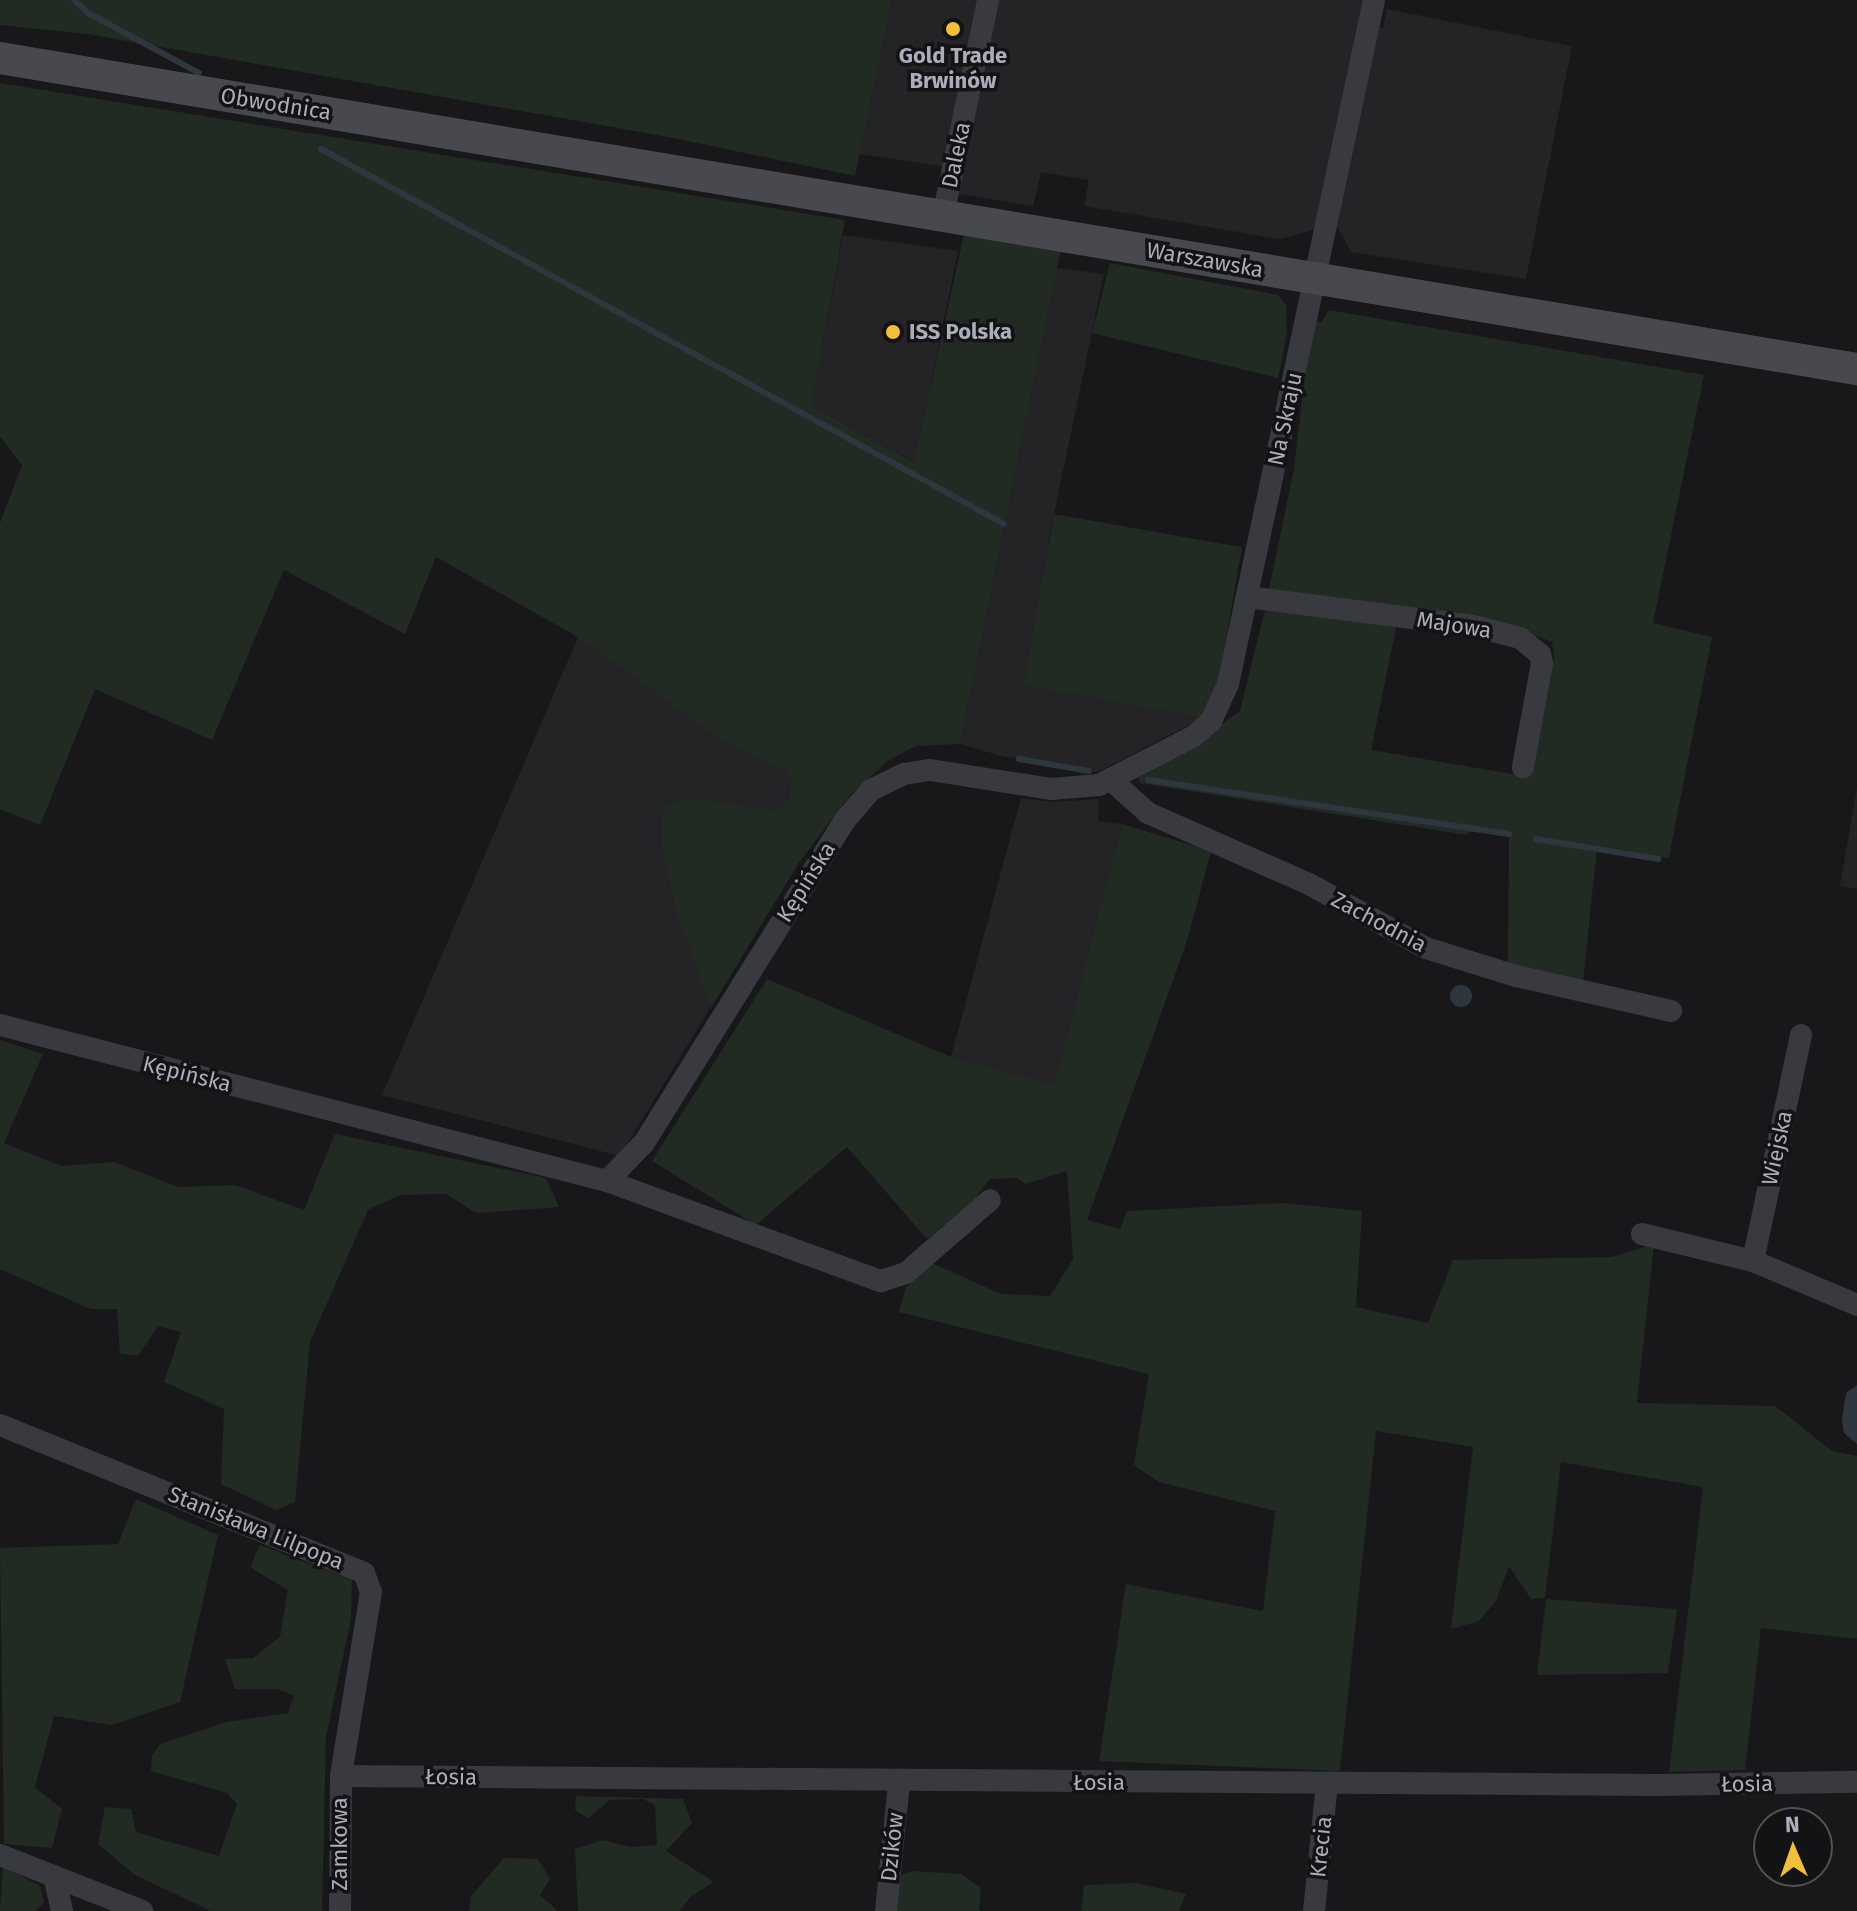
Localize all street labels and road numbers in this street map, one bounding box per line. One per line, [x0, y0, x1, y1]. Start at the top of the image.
street label: Obwodnica [219, 82, 333, 126]
street label: Daleka [936, 120, 976, 190]
street label: Warszawska [1145, 237, 1265, 283]
street label: Na Skraju [1262, 370, 1308, 468]
street label: Majowa [1415, 606, 1493, 644]
street label: Kępińska [771, 837, 841, 927]
street label: Zachodnia [1327, 886, 1431, 958]
street label: Kępińska [140, 1050, 234, 1098]
street label: Wiejska [1756, 1108, 1798, 1188]
street label: Stanisława Lilpopa [164, 1481, 348, 1575]
street label: Łosia [425, 1763, 477, 1791]
street label: Łosia [1073, 1770, 1125, 1796]
street label: Łosia [1721, 1770, 1773, 1798]
street label: Zamkowa [327, 1797, 353, 1891]
street label: Dzików [875, 1811, 909, 1883]
street label: Krecia [1305, 1815, 1337, 1879]

